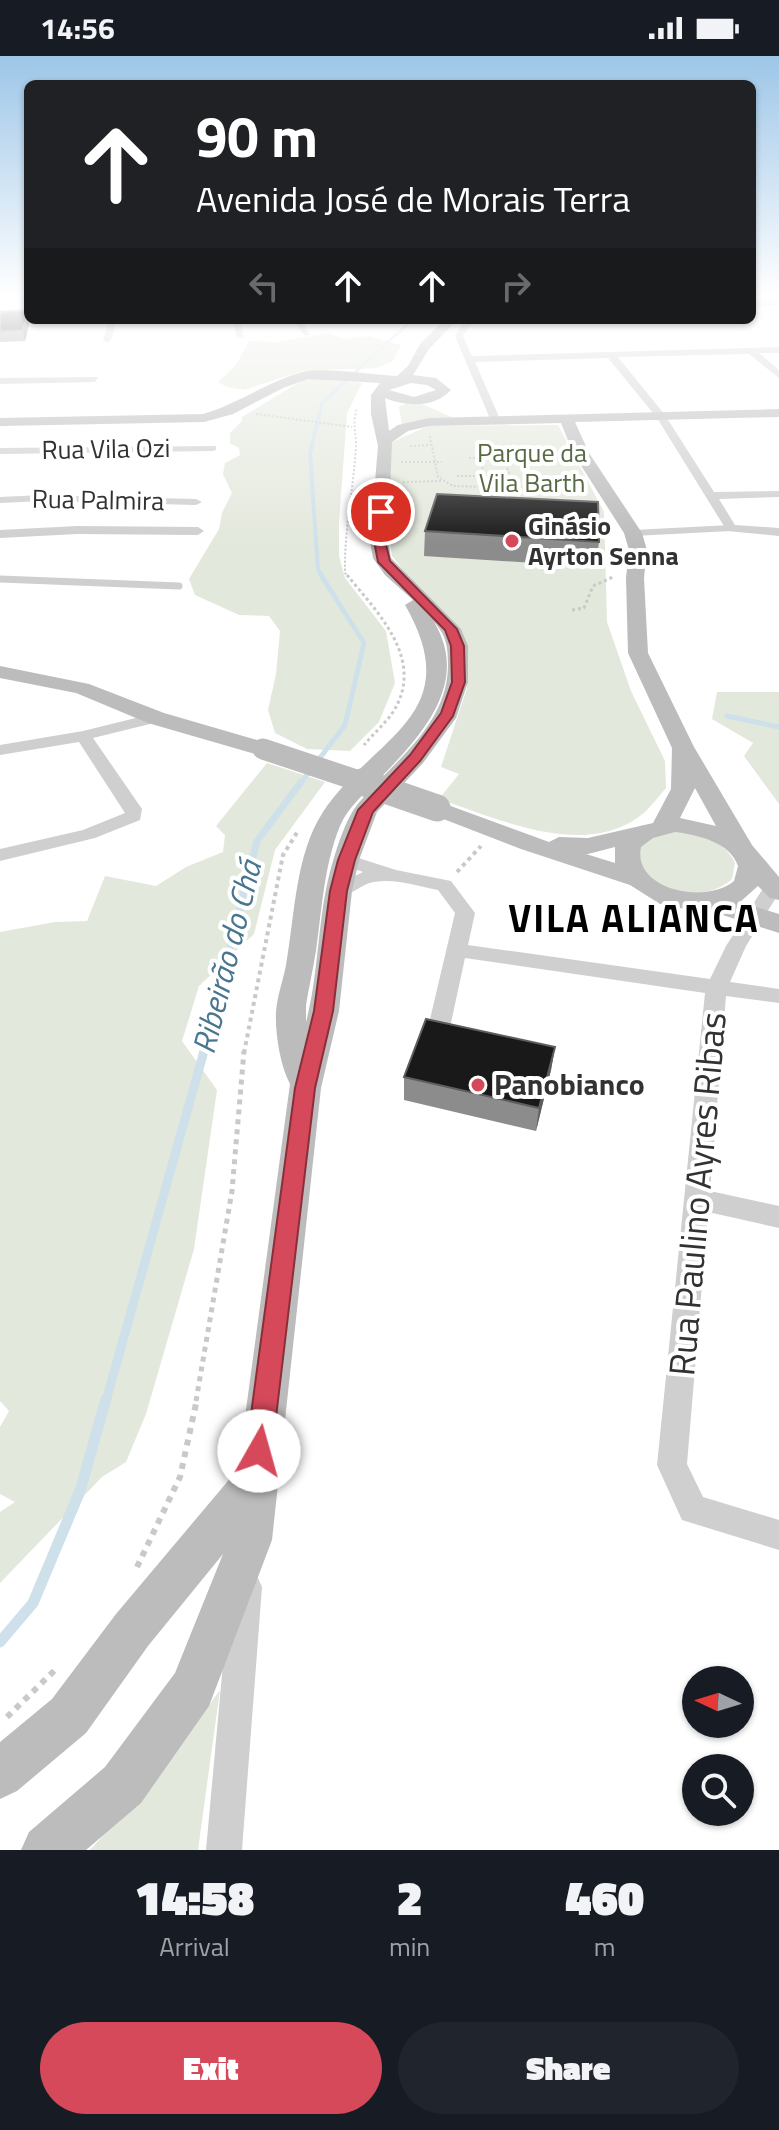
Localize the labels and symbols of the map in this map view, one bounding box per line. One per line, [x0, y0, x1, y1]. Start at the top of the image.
street label: Rua Vila Ozi [41, 428, 171, 469]
park label: Parque da Vila Barth [477, 433, 587, 502]
pin [347, 478, 415, 546]
street label: Rua Palmira [32, 479, 164, 520]
place label: Ginásio Ayrton Senna [528, 506, 679, 575]
marker: Ginásio Ayrton Senna [503, 532, 521, 550]
water label: Ribeirão do Chá [179, 852, 274, 1058]
district label: VILA ALIANCA [508, 889, 760, 947]
street label: Rua Paulino Ayres Ribas [653, 1010, 740, 1378]
place label: Panobianco [494, 1061, 645, 1107]
marker: Panobianco [469, 1076, 487, 1094]
position arrow [217, 1409, 301, 1493]
north arrow [682, 1666, 754, 1738]

